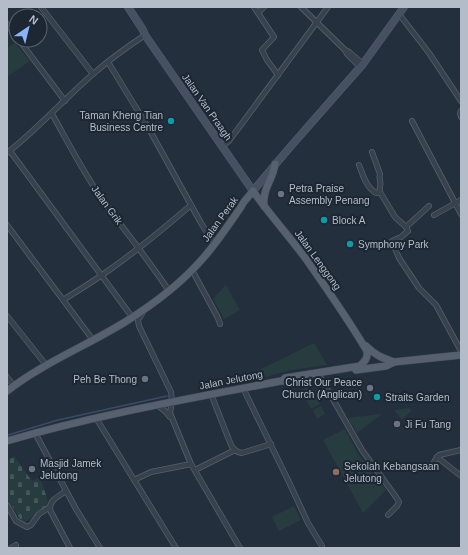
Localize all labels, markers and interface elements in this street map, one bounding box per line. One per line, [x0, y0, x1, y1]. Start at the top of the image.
north arrow [8, 8, 48, 48]
text: N [27, 13, 40, 27]
street label: Jalan Van Praagh [180, 72, 234, 142]
place label: Taman Kheng Tian Business Centre [80, 110, 163, 133]
marker: Taman Kheng Tian Business Centre [166, 116, 176, 126]
place label: Petra Praise Assembly Penang [289, 183, 370, 206]
street label: Jalan Grik [89, 184, 125, 227]
marker: Petra Praise Assembly Penang [276, 189, 286, 199]
street label: Jalan Perak [200, 194, 241, 244]
marker: Block A [319, 215, 329, 225]
place label: Block A [332, 215, 366, 226]
street label: Jalan Lenggong [293, 228, 343, 292]
marker: Symphony Park [345, 239, 355, 249]
place label: Symphony Park [358, 239, 430, 250]
street label: Jalan Jelutong [198, 368, 264, 392]
place label: Peh Be Thong [73, 374, 137, 385]
marker: Peh Be Thong [140, 374, 150, 384]
place label: Christ Our Peace Church (Anglican) [282, 377, 362, 400]
marker: Christ Our Peace Church (Anglican) [365, 383, 375, 393]
marker: Straits Garden [372, 392, 382, 402]
place label: Straits Garden [385, 392, 449, 403]
marker: Ji Fu Tang [392, 419, 402, 429]
place label: Ji Fu Tang [405, 419, 451, 430]
place label: Masjid Jamek Jelutong [40, 458, 102, 481]
place label: Sekolah Kebangsaan Jelutong [344, 461, 439, 484]
marker: Masjid Jamek Jelutong [27, 464, 37, 474]
marker: Sekolah Kebangsaan Jelutong [331, 467, 341, 477]

